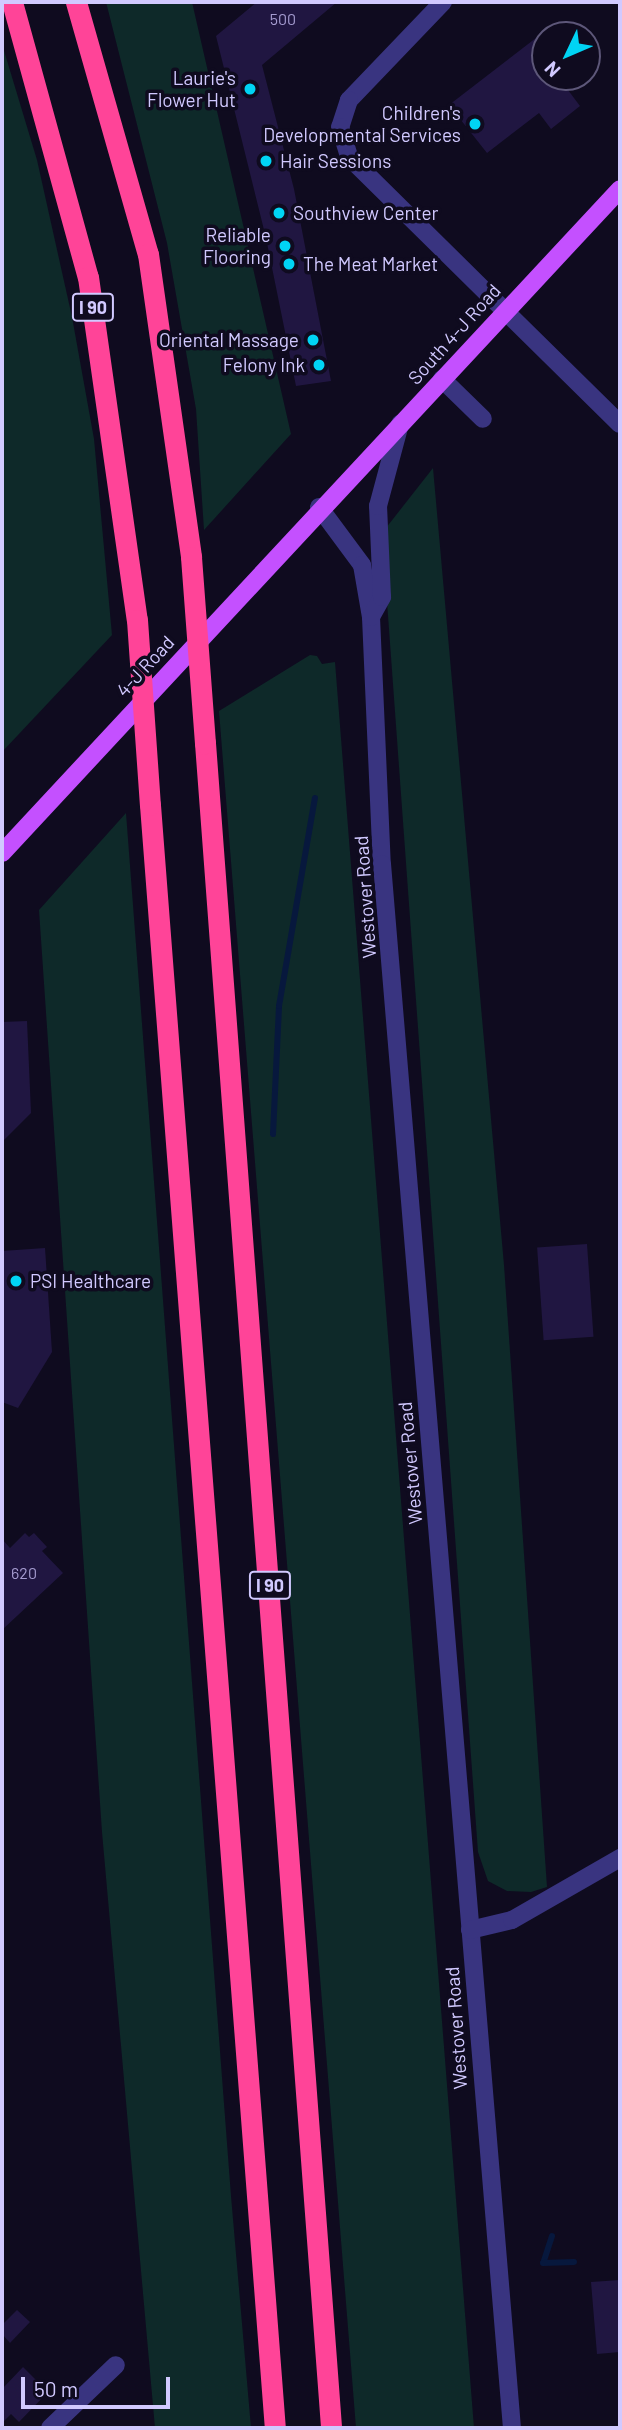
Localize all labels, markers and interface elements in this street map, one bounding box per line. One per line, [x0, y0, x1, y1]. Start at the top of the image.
house number: 500 [270, 9, 296, 29]
north arrow [531, 21, 601, 91]
text: N [539, 57, 565, 82]
place label: Laurie's Flower Hut [147, 67, 236, 111]
marker: Laurie's Flower Hut [242, 81, 258, 97]
place label: Children's Developmental Services [263, 102, 461, 146]
marker: Children's Developmental Services [467, 116, 483, 132]
place label: Hair Sessions [280, 150, 391, 172]
marker: Hair Sessions [258, 153, 274, 169]
place label: Southview Center [293, 202, 438, 224]
marker: Southview Center [271, 205, 287, 221]
place label: Reliable Flooring [203, 224, 271, 268]
marker: Reliable Flooring [277, 238, 293, 254]
place label: The Meat Market [303, 253, 438, 275]
marker: The Meat Market [281, 256, 297, 272]
street label: South 4-J Road [403, 279, 505, 389]
road number: I 90 [70, 292, 116, 321]
place label: Oriental Massage [159, 329, 299, 351]
marker: Oriental Massage [305, 332, 321, 348]
place label: Felony Ink [223, 354, 305, 376]
marker: Felony Ink [311, 357, 327, 373]
street label: 4-J Road [111, 631, 179, 701]
street label: Westover Road [349, 835, 381, 959]
place label: PSI Healthcare [30, 1270, 151, 1292]
marker: PSI Healthcare [8, 1273, 24, 1289]
street label: Westover Road [393, 1401, 427, 1525]
house number: 620 [11, 1563, 37, 1583]
road number: I 90 [247, 1570, 293, 1600]
street label: Westover Road [440, 1966, 472, 2090]
scale bar [24, 2364, 173, 2408]
text: 50 m [34, 2376, 78, 2401]

